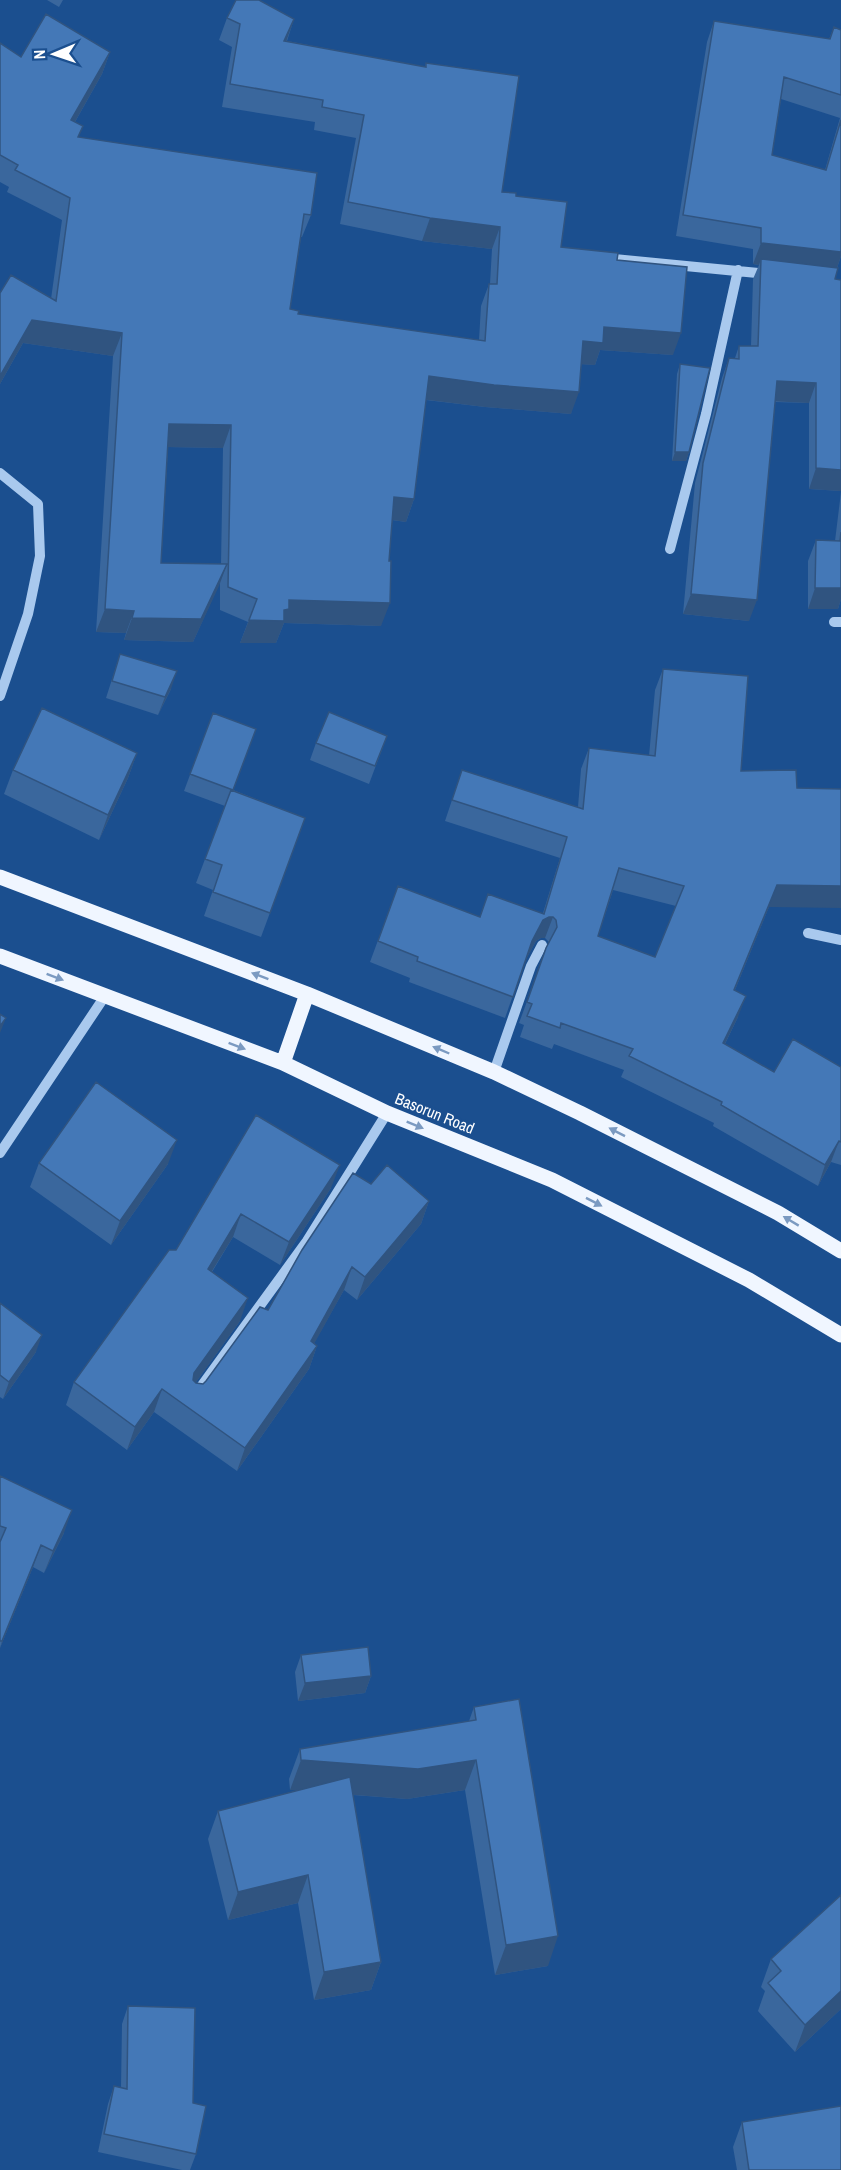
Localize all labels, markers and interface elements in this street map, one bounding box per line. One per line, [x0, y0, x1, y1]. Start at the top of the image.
north arrow [24, 24, 84, 84]
text: N [28, 49, 50, 60]
one-way arrow [251, 970, 269, 980]
one-way arrow [46, 972, 64, 982]
one-way arrow [228, 1042, 246, 1051]
one-way arrow [431, 1045, 449, 1055]
street label: Basorun Road [392, 1087, 478, 1139]
one-way arrow [407, 1120, 425, 1130]
one-way arrow [609, 1127, 626, 1136]
one-way arrow [586, 1197, 603, 1206]
one-way arrow [783, 1215, 799, 1226]

